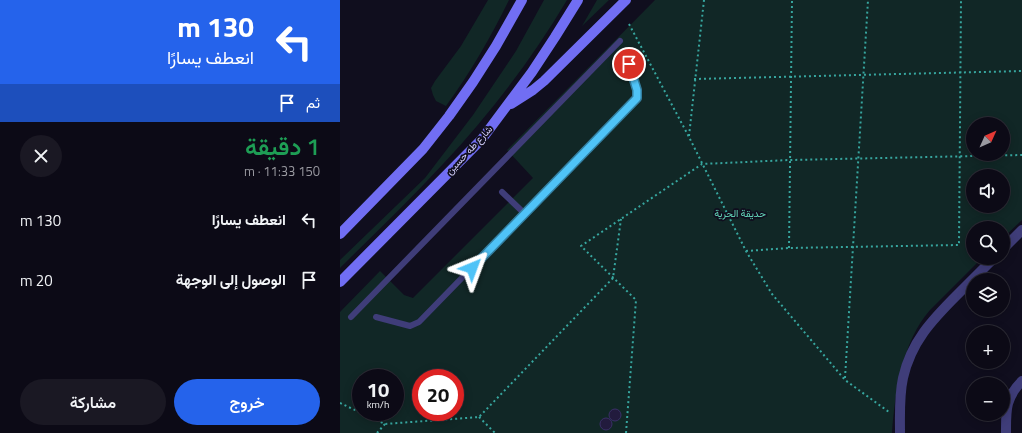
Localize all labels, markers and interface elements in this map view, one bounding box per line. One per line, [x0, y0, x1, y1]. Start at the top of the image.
text: 130 m [177, 5, 254, 48]
icon: left [268, 16, 320, 68]
text: انعطف يسارًا [167, 44, 254, 71]
pin [612, 47, 646, 81]
icon: arrive [618, 53, 640, 75]
text: ثم [306, 91, 320, 114]
icon: arrive [276, 92, 298, 114]
north arrow [966, 117, 1010, 161]
map controls [966, 117, 1010, 421]
street label: شارع طه حسين [442, 122, 496, 178]
text: 1 دقيقة [245, 128, 320, 164]
button: close [20, 135, 62, 177]
text: 150 m · 11:33 [244, 161, 320, 181]
button: sound [966, 169, 1010, 213]
park label: حديقة الحرية [714, 206, 766, 221]
text: انعطف يسارًا [212, 208, 286, 231]
text: 130 m [20, 209, 61, 232]
icon: left [298, 209, 320, 231]
button: search [966, 221, 1010, 265]
position arrow [451, 247, 493, 289]
text: الوصول إلى الوجهة [176, 268, 286, 291]
text: 20 m [20, 269, 53, 292]
icon: arrive [298, 269, 320, 291]
button: layers [966, 273, 1010, 317]
button: + [966, 325, 1010, 369]
speed limit sign: 20 [412, 369, 464, 421]
text: 10 [367, 374, 389, 405]
button: − [966, 377, 1010, 421]
button: مشاركة [20, 379, 166, 425]
button: خروج [174, 379, 320, 425]
text: km/h [367, 397, 389, 412]

